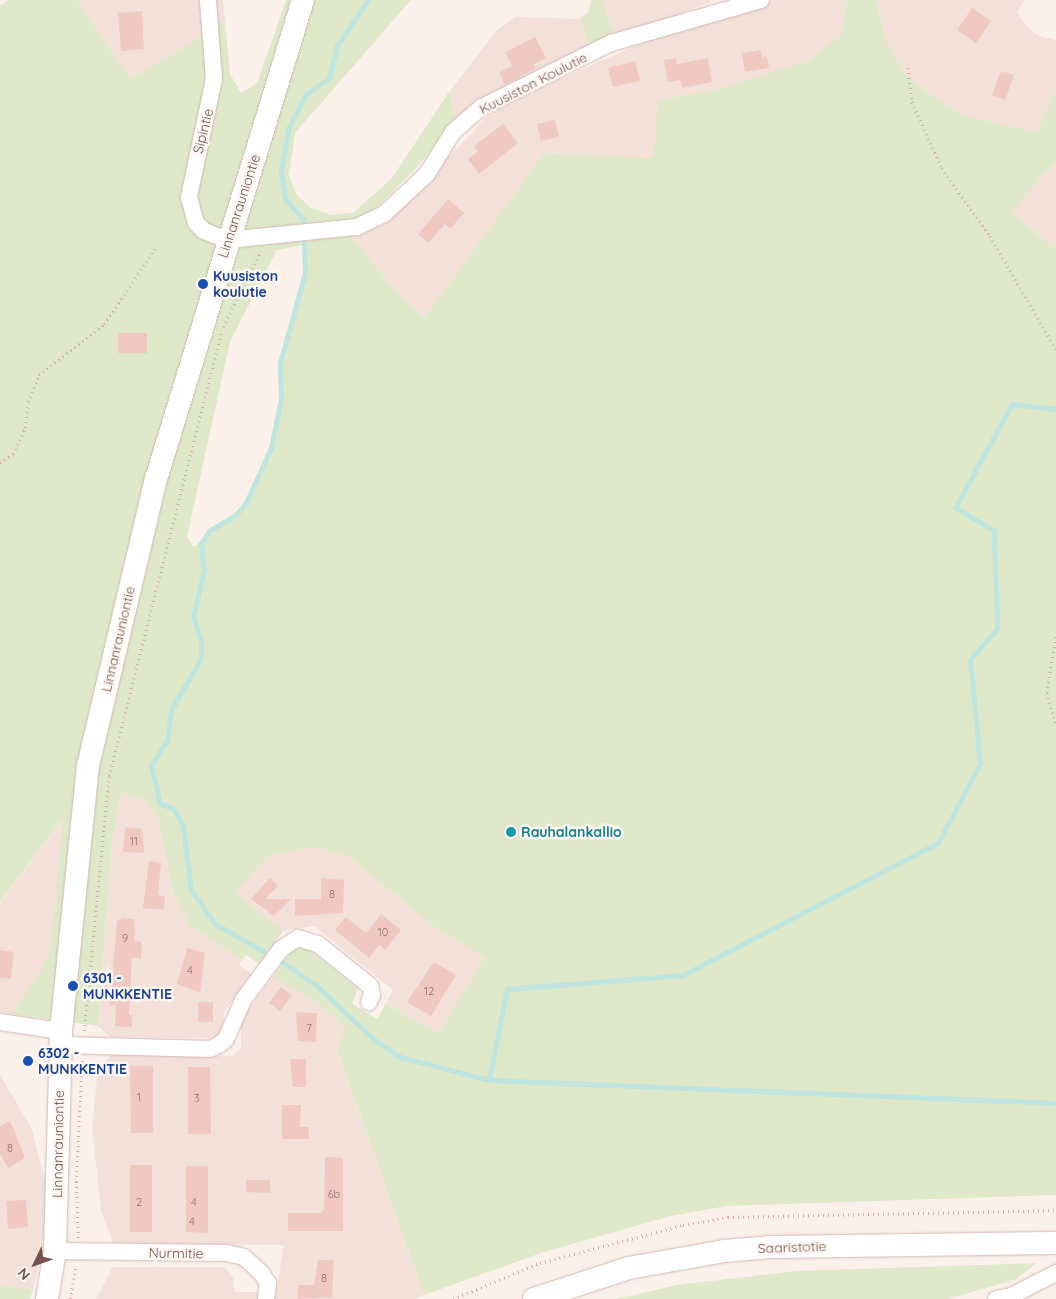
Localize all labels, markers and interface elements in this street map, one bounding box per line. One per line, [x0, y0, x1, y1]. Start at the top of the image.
street label: Kuusiston Koulutie [476, 49, 590, 117]
street label: Sipintie [189, 107, 217, 155]
street label: Linnanrauniontie [214, 152, 264, 260]
place label: Kuusiston koulutie [213, 268, 278, 300]
marker: Kuusiston koulutie [197, 278, 209, 290]
street label: Linnanrauniontie [98, 584, 138, 694]
place label: Rauhalankallio [521, 824, 622, 840]
marker: Rauhalankallio [505, 826, 517, 838]
house number: 11 [130, 834, 138, 848]
house number: 8 [329, 887, 335, 901]
house number: 10 [378, 925, 388, 939]
house number: 9 [122, 931, 128, 945]
house number: 4 [187, 963, 193, 977]
place label: 6301 - MUNKKENTIE [83, 970, 172, 1002]
marker: 6301 - MUNKKENTIE [67, 980, 79, 992]
house number: 12 [424, 984, 434, 998]
house number: 7 [306, 1021, 312, 1035]
place label: 6302 - MUNKKENTIE [38, 1045, 127, 1078]
marker: 6302 - MUNKKENTIE [22, 1055, 34, 1067]
street label: Linnanrauniontie [49, 1090, 67, 1198]
house number: 1 [137, 1090, 141, 1104]
house number: 3 [194, 1091, 200, 1105]
house number: 8 [7, 1141, 13, 1155]
house number: 6b [328, 1187, 340, 1201]
house number: 2 [136, 1195, 142, 1209]
house number: 4 [191, 1195, 197, 1209]
house number: 4 [189, 1214, 195, 1228]
street label: Saaristotie [757, 1237, 827, 1257]
north arrow [10, 1239, 60, 1289]
street label: Nurmitie [148, 1244, 204, 1262]
text: N [14, 1264, 34, 1284]
house number: 8 [321, 1271, 327, 1285]

